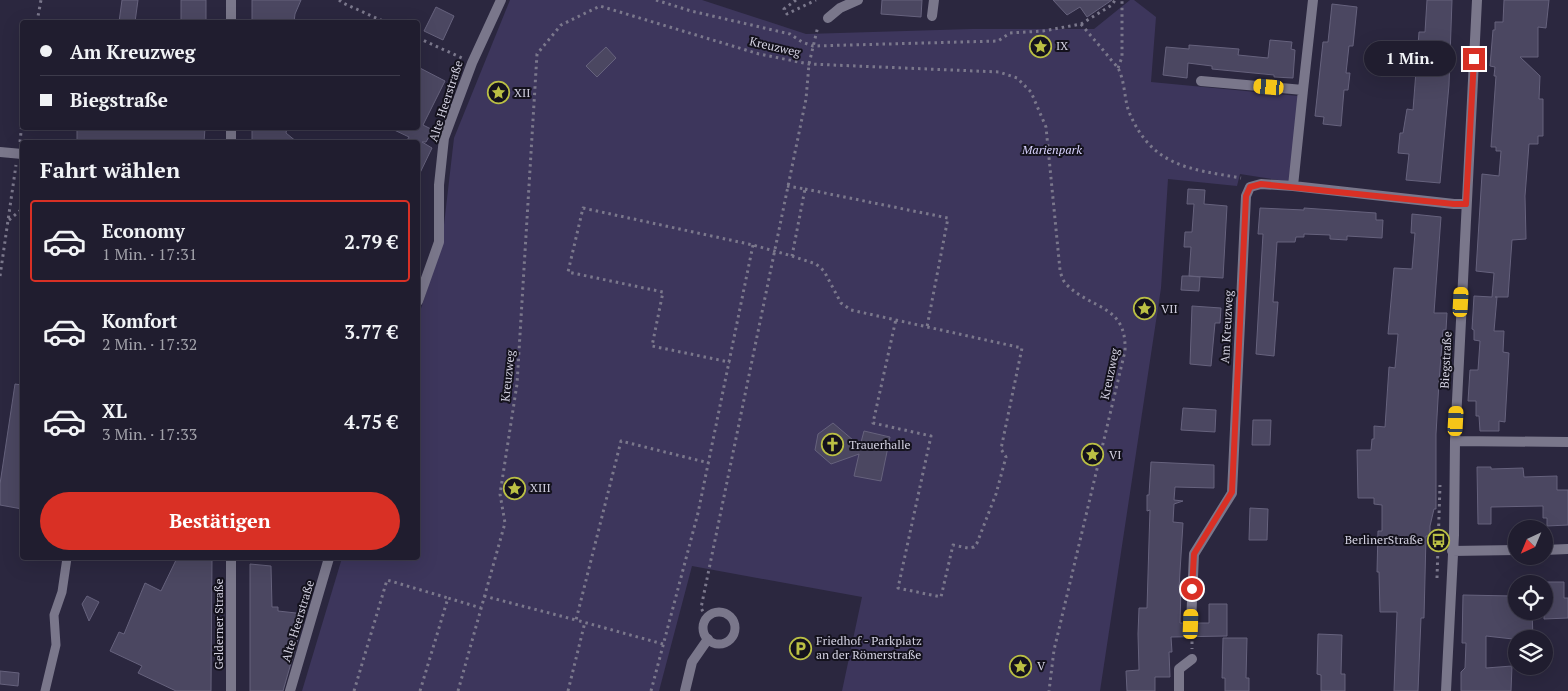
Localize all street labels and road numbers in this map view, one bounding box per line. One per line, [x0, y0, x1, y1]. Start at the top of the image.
street label: Kreuzweg [748, 33, 803, 60]
street label: Alte Heerstraße [425, 58, 466, 143]
street label: Am Kreuzweg [1217, 289, 1236, 364]
street label: Biegstraße [1437, 331, 1454, 389]
street label: Kreuzweg [1097, 346, 1122, 401]
street label: Kreuzweg [497, 349, 518, 403]
street label: Gelderner Straße [211, 578, 226, 670]
street label: Alte Heerstraße [278, 578, 317, 664]

